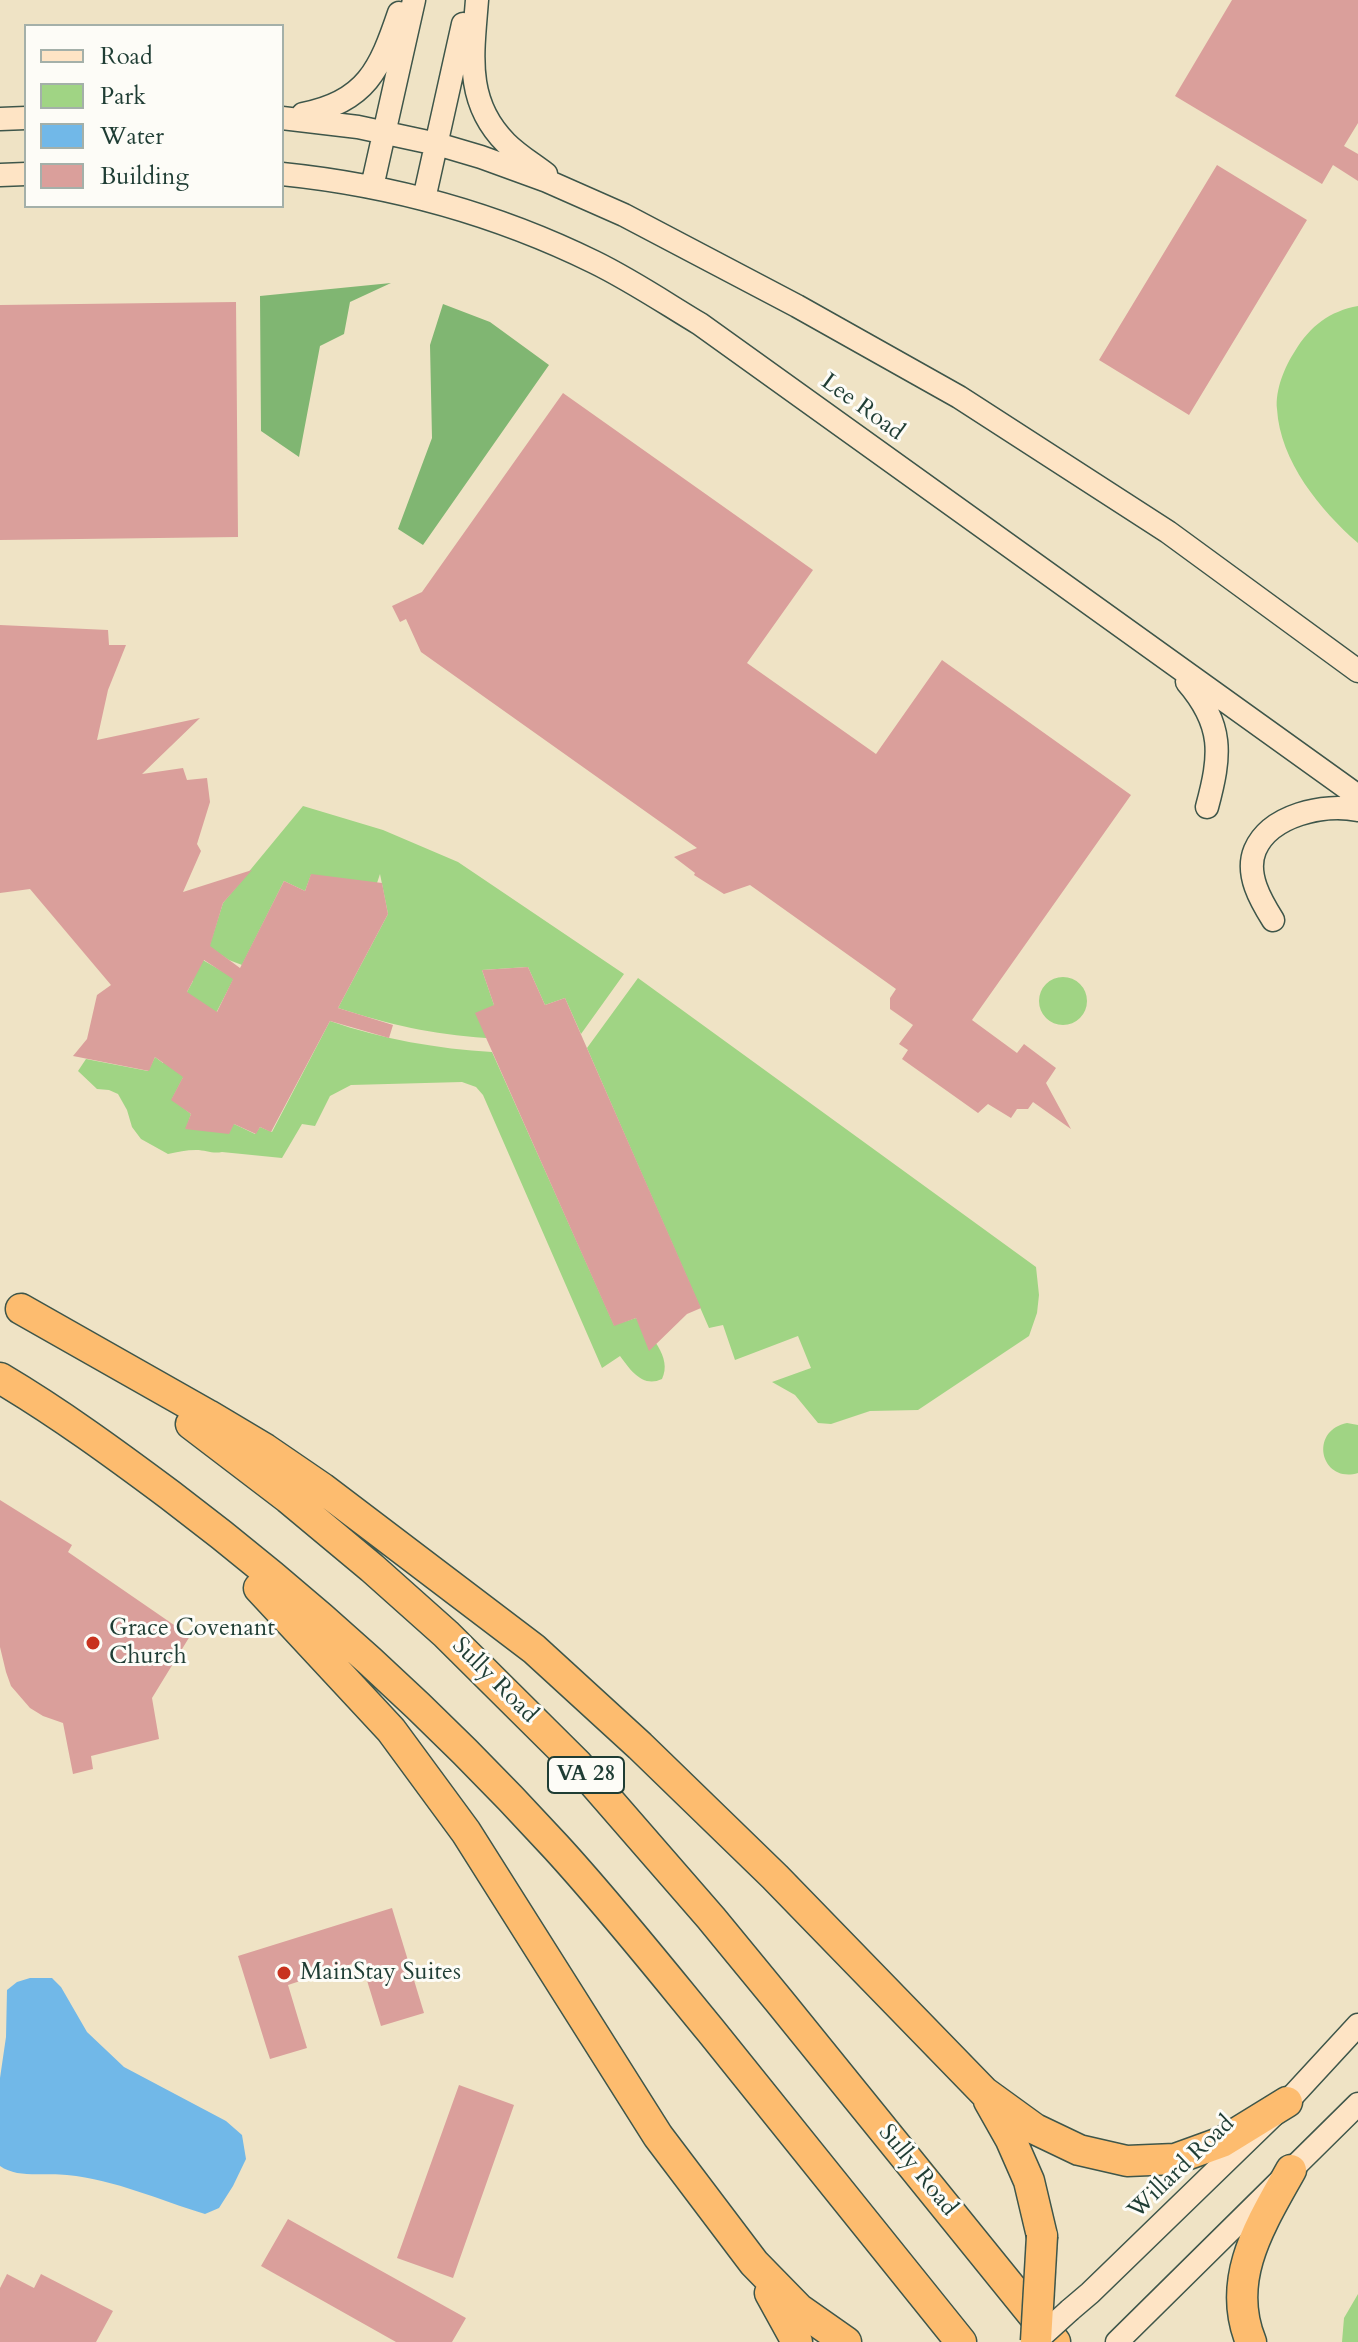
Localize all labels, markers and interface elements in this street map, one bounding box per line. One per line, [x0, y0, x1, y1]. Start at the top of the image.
legend [24, 24, 284, 208]
text: Road [100, 40, 153, 73]
text: Park [100, 80, 146, 113]
text: Water [100, 120, 164, 153]
text: Building [100, 160, 189, 193]
street label: Lee Road [815, 368, 909, 448]
place label: Grace Covenant Church [109, 1615, 275, 1671]
street label: Sully Road [445, 1632, 543, 1730]
marker: Grace Covenant Church [84, 1634, 102, 1652]
road number: VA 28 [548, 1757, 624, 1793]
place label: MainStay Suites [300, 1959, 461, 1987]
marker: MainStay Suites [275, 1964, 293, 1982]
street label: Willard Road [1123, 2110, 1241, 2226]
street label: Sully Road [871, 2119, 963, 2223]

